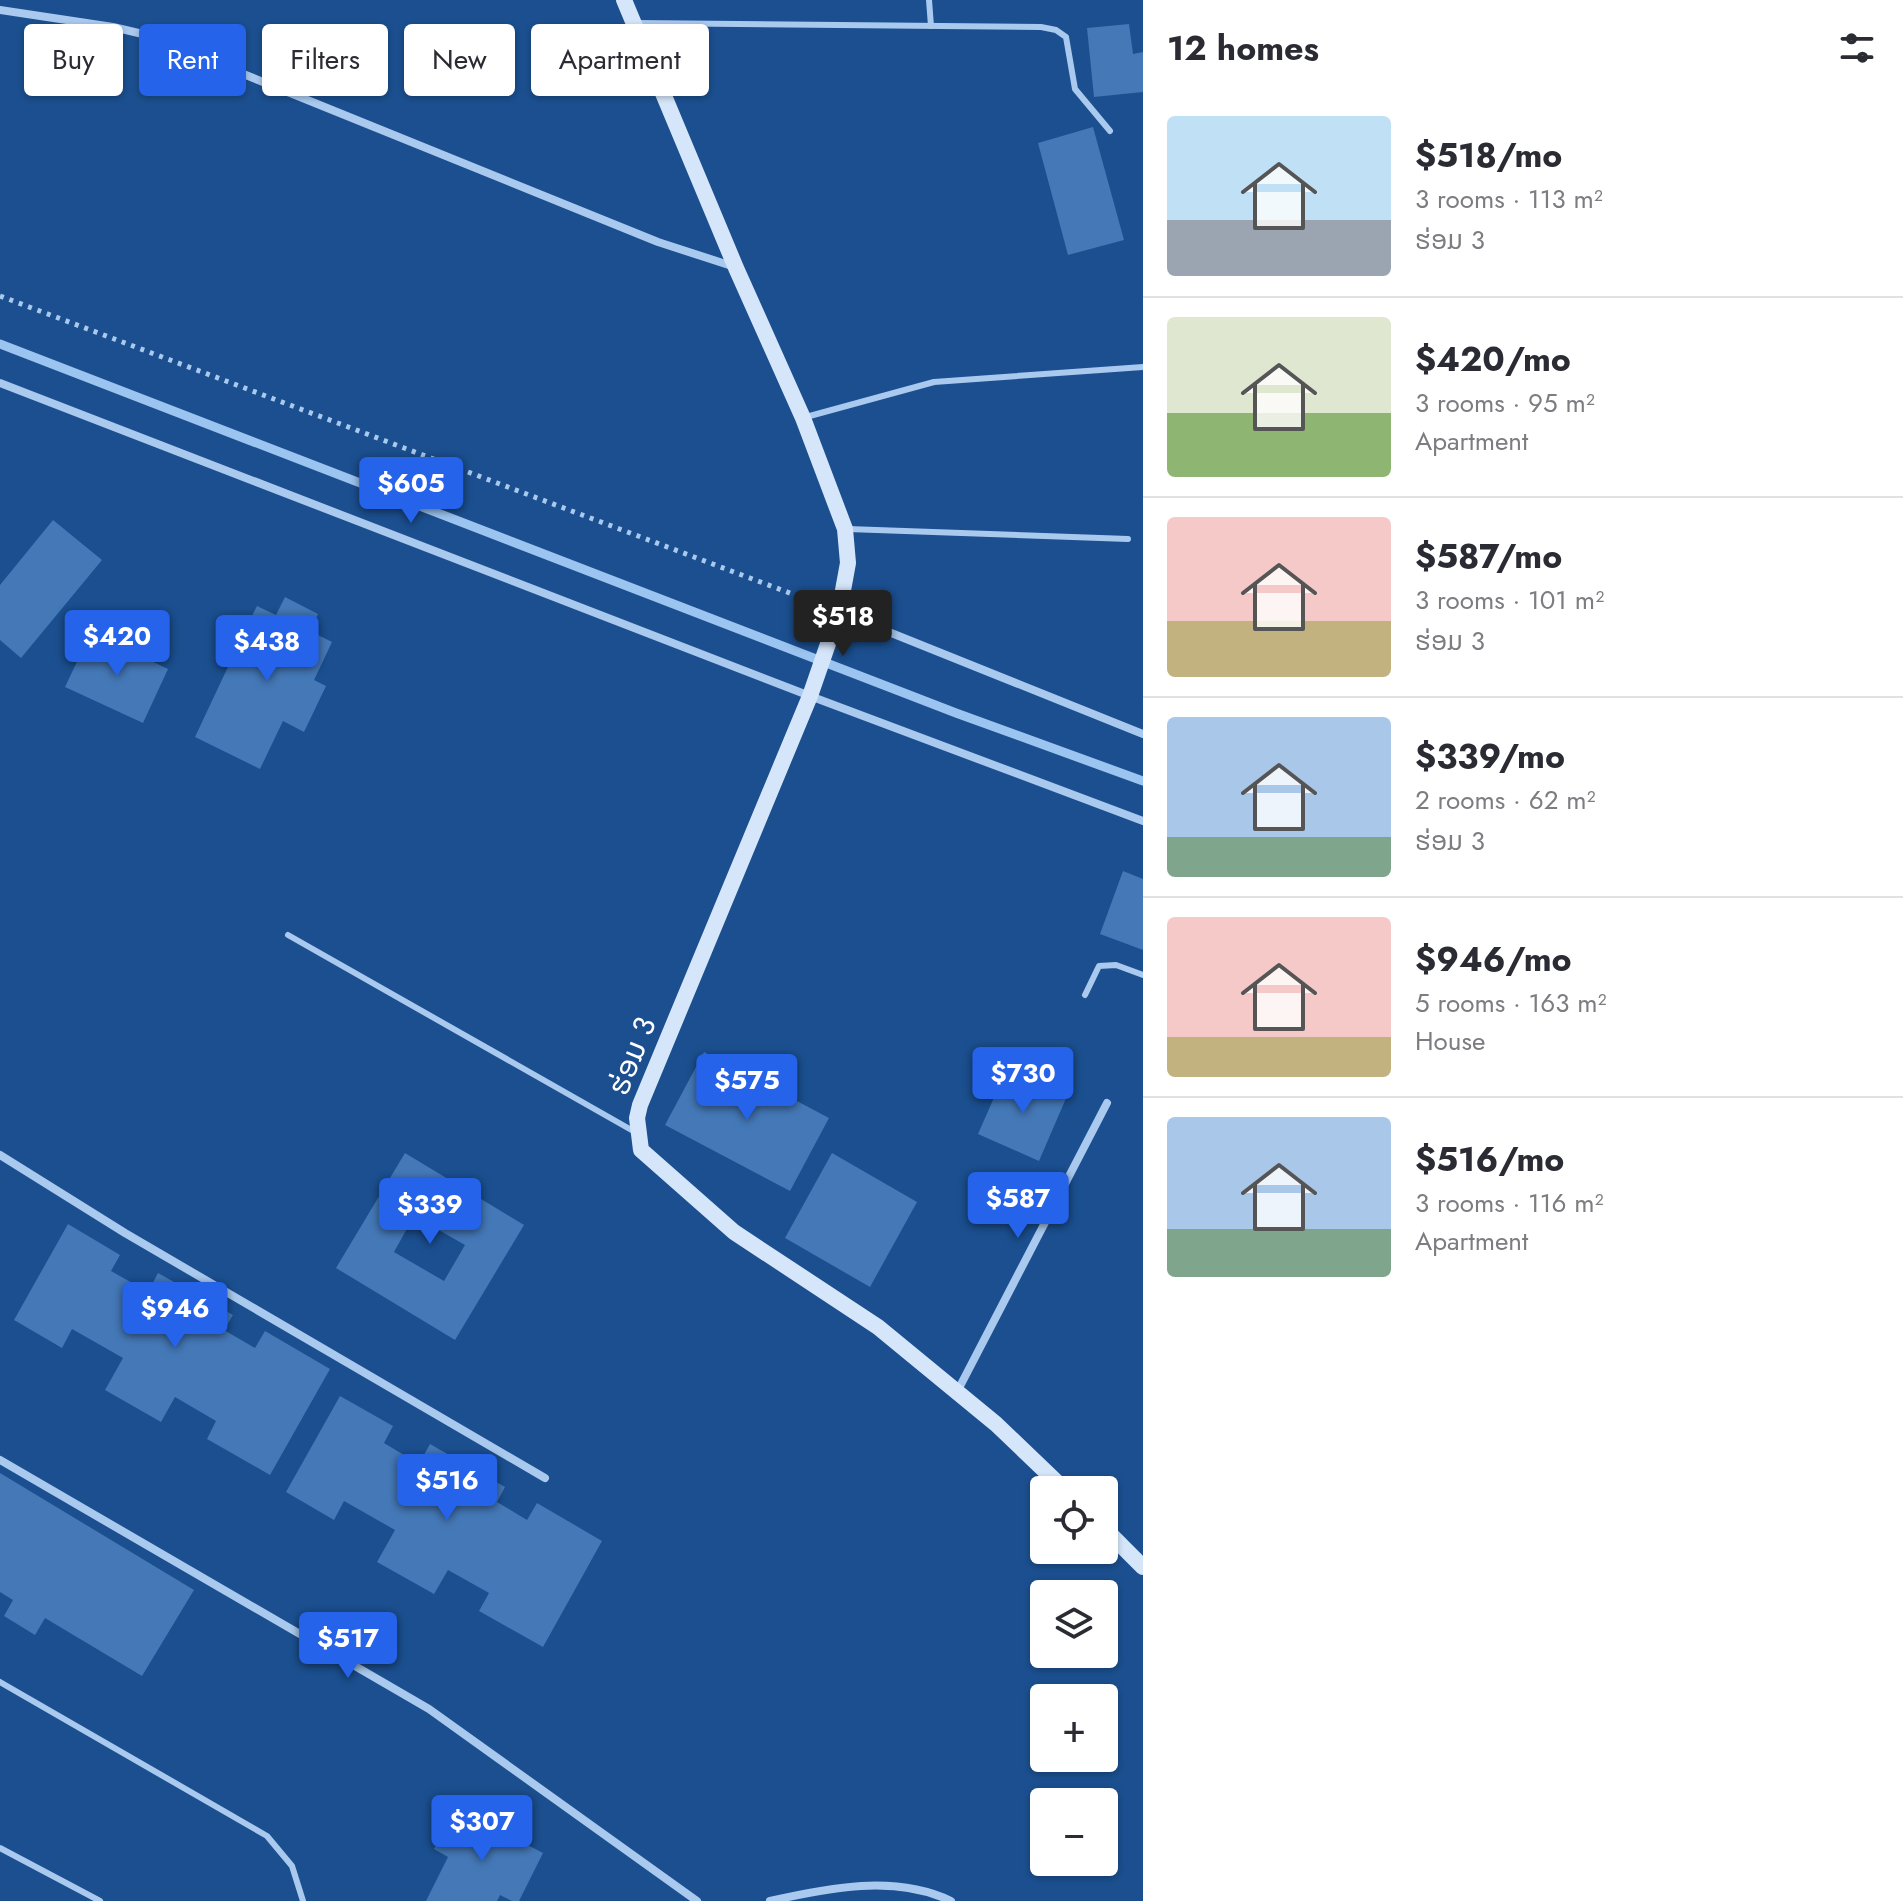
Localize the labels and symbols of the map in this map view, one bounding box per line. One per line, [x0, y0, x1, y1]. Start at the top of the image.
pin: $605 [364, 457, 458, 525]
pin: $518 [796, 590, 890, 658]
pin: $420 [70, 610, 164, 678]
pin: $438 [220, 615, 314, 683]
street label: ຮ່ອມ 3 [596, 1010, 667, 1101]
pin: $730 [976, 1047, 1070, 1115]
pin: $575 [700, 1054, 794, 1122]
pin: $587 [971, 1172, 1065, 1240]
pin: $339 [383, 1178, 477, 1246]
pin: $946 [128, 1282, 222, 1350]
pin: $516 [400, 1454, 494, 1522]
pin: $517 [301, 1612, 395, 1680]
pin: $307 [435, 1795, 529, 1863]

